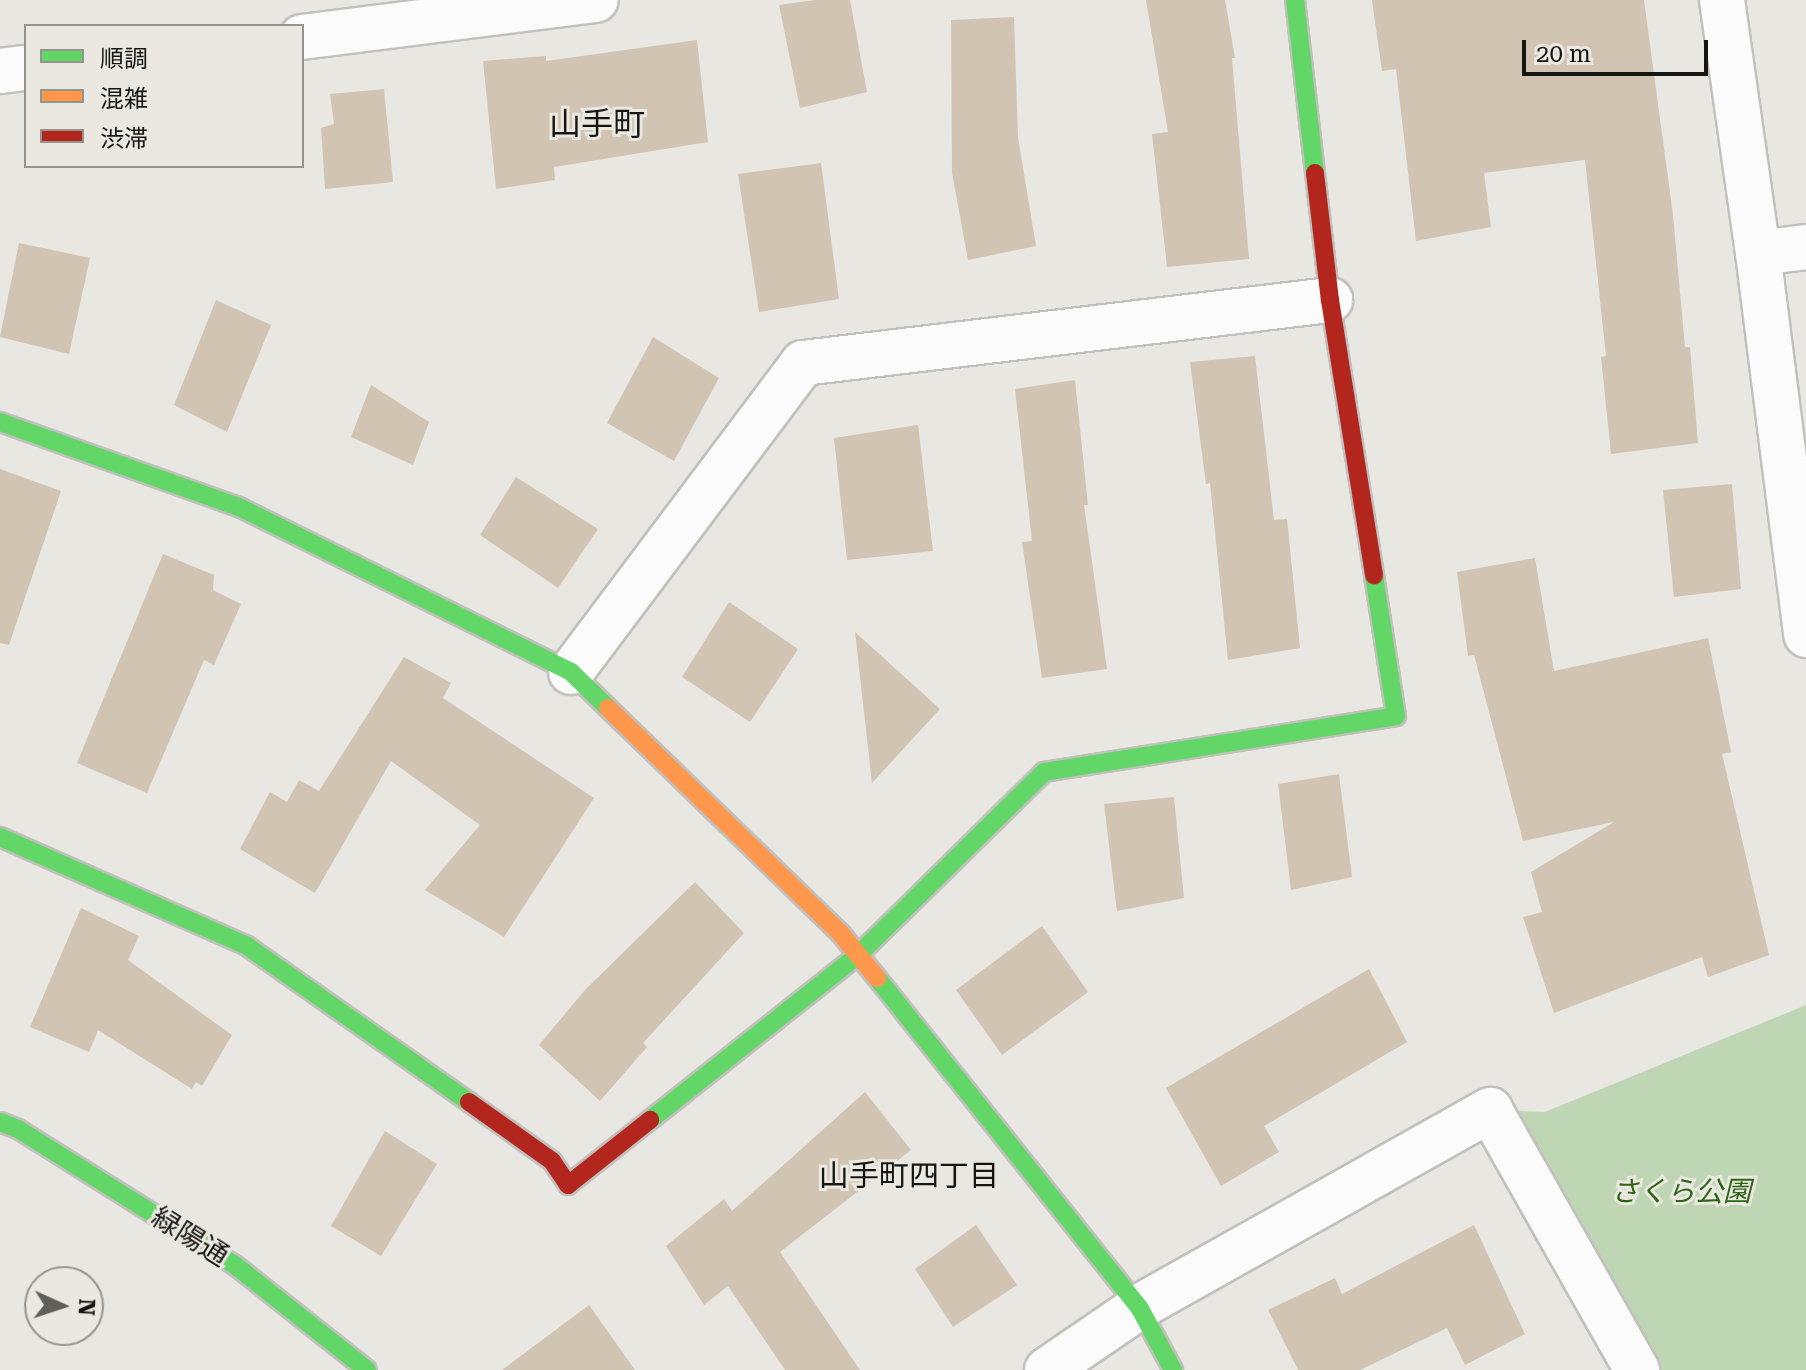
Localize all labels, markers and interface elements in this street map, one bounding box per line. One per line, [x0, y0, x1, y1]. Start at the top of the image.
legend [24, 24, 304, 168]
scale bar [1526, 24, 1712, 74]
text: 20 m [1536, 40, 1591, 68]
text: 順調 [100, 45, 148, 73]
text: 混雑 [100, 85, 148, 113]
district label: 山手町 [549, 105, 645, 143]
text: 渋滞 [100, 125, 148, 153]
district label: 山手町四丁目 [819, 1158, 999, 1194]
park label: さくら公園 [1611, 1175, 1751, 1209]
street label: 緑陽通 [145, 1200, 235, 1274]
north arrow [24, 1266, 104, 1346]
text: N [74, 1298, 99, 1316]

